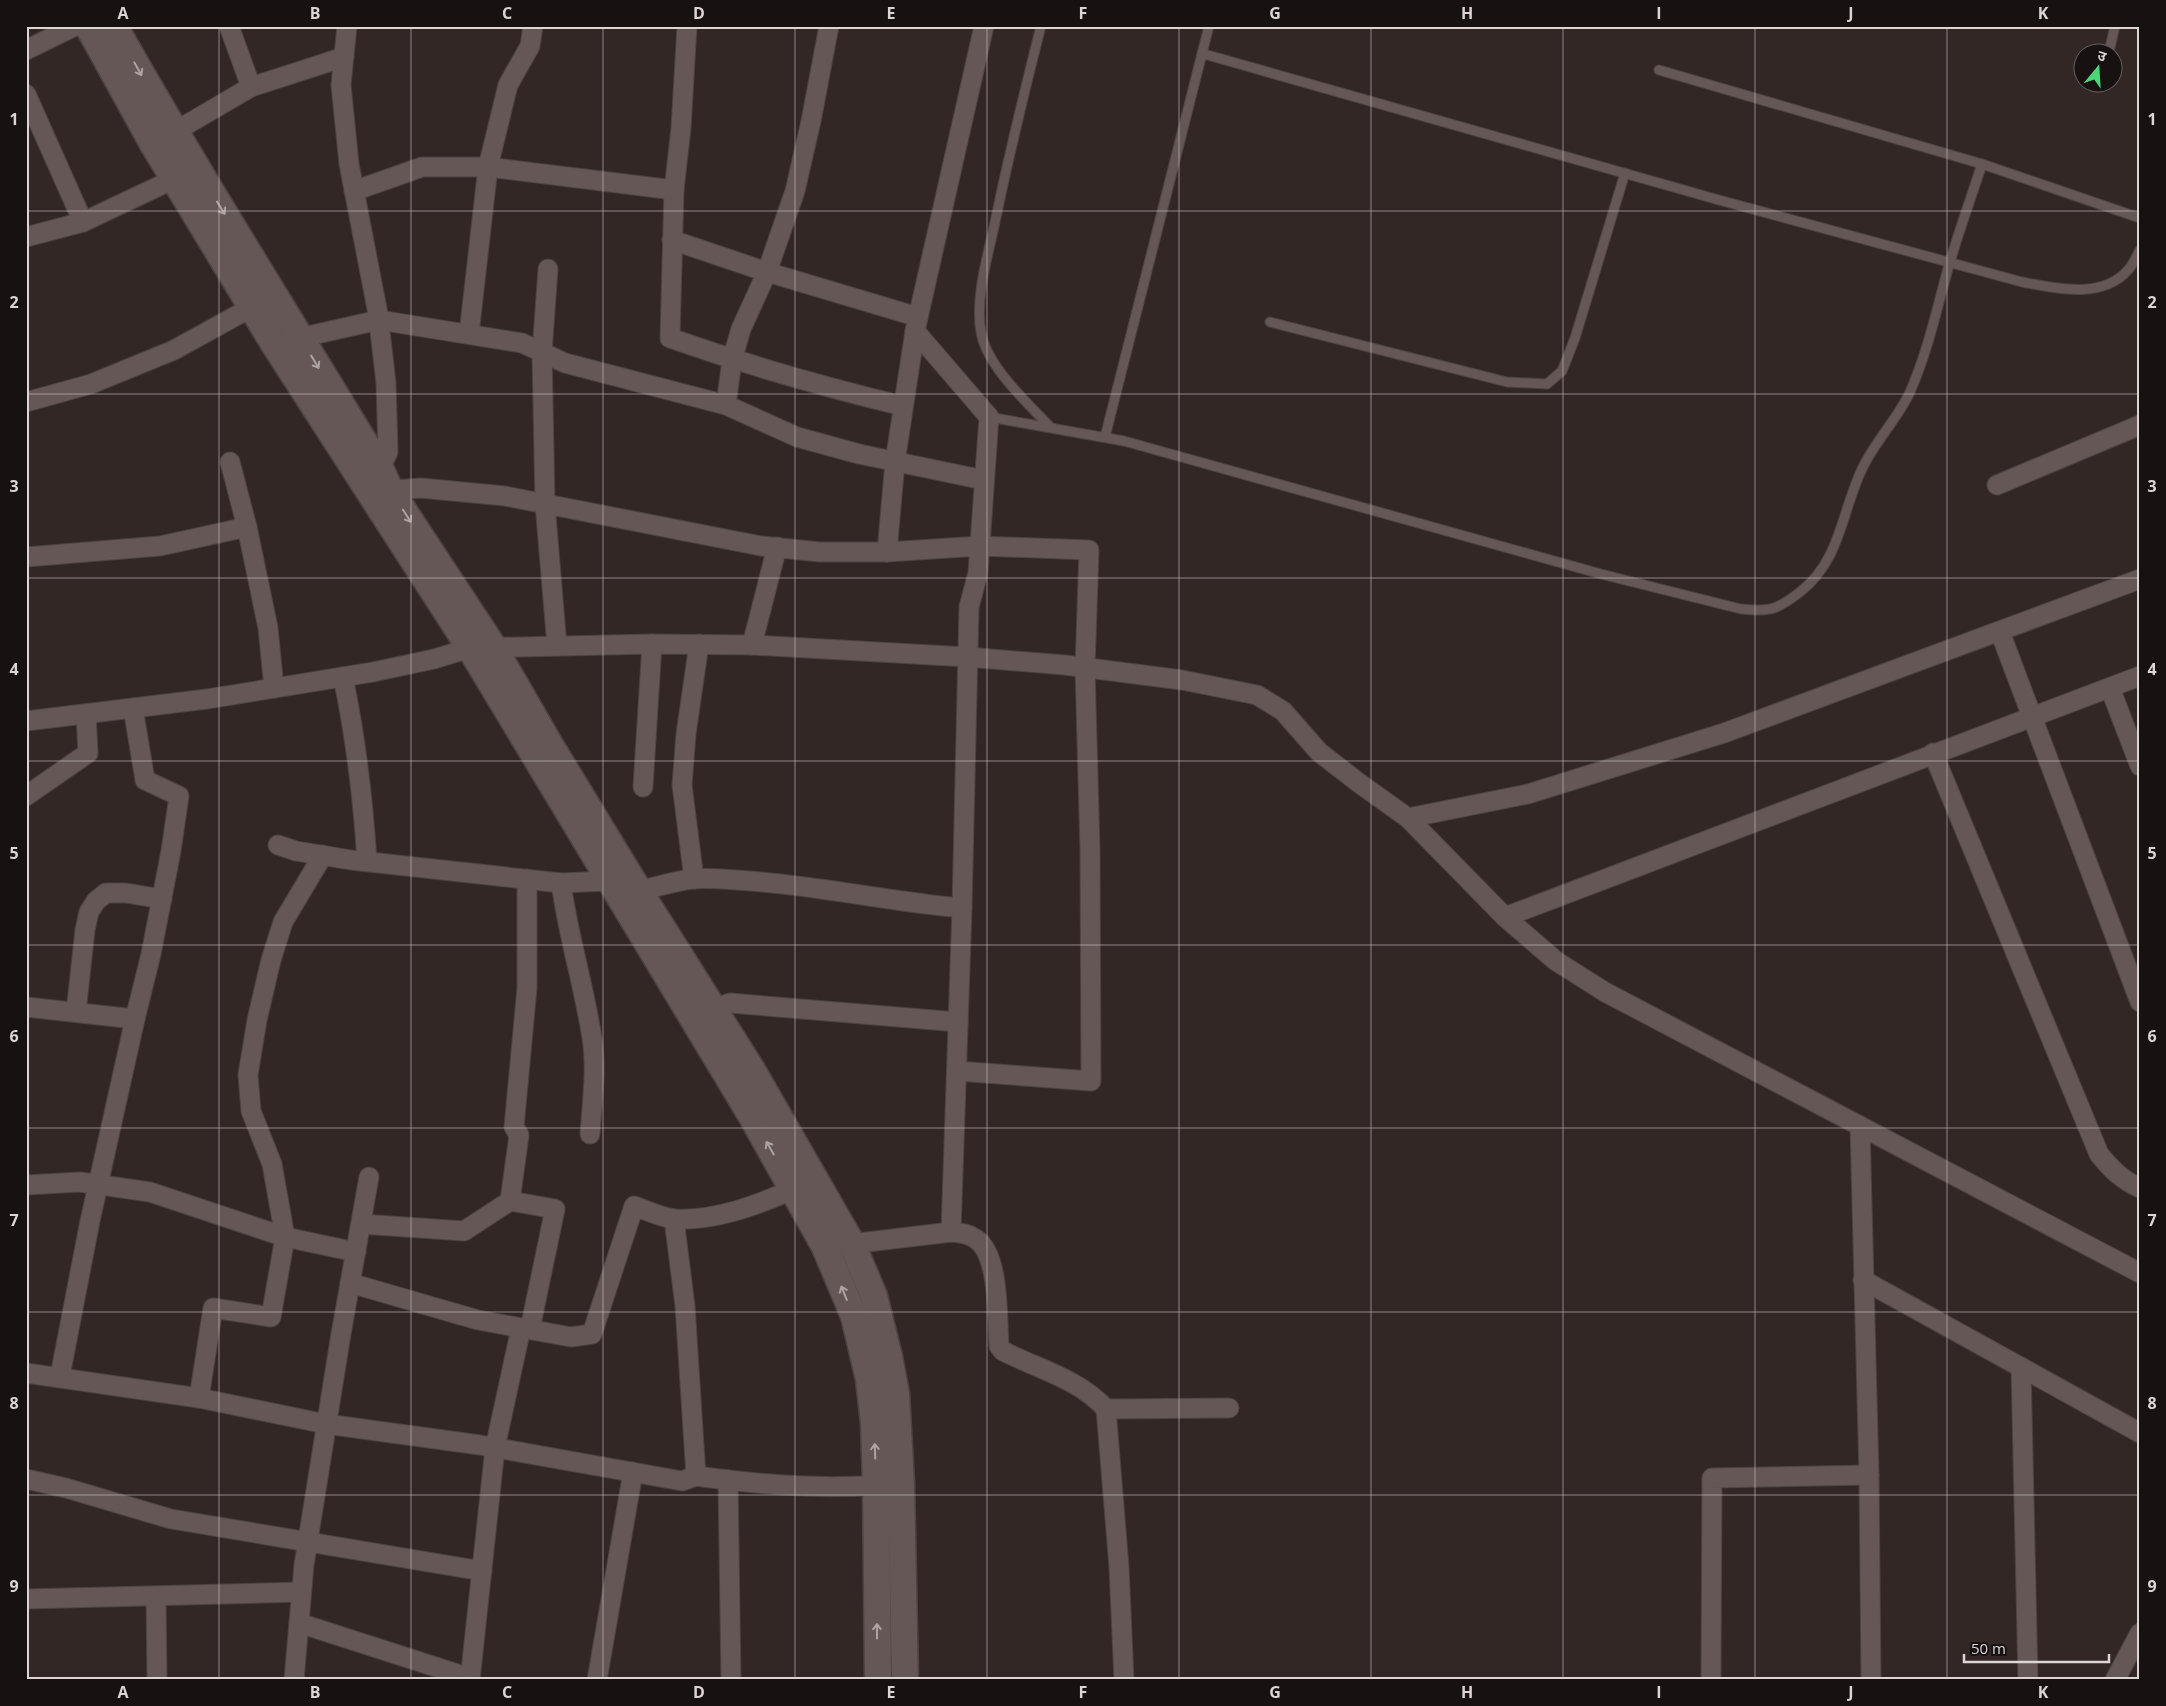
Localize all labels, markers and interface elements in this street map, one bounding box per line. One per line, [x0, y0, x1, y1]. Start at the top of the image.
text: A [117, 2, 129, 24]
text: B [310, 2, 320, 24]
text: C [502, 2, 512, 24]
text: D [693, 2, 705, 24]
text: E [887, 2, 896, 24]
text: F [1079, 2, 1087, 24]
text: G [1269, 2, 1281, 24]
text: H [1461, 2, 1473, 24]
text: I [1656, 2, 1662, 24]
text: J [1846, 2, 1854, 24]
text: K [2038, 2, 2049, 24]
north arrow [2074, 42, 2124, 92]
text: उ [2095, 45, 2110, 66]
one-way arrow [133, 61, 143, 76]
text: 1 [9, 108, 19, 130]
text: 1 [2147, 108, 2157, 130]
one-way arrow [216, 201, 226, 215]
text: 2 [9, 291, 19, 313]
text: 2 [2147, 291, 2157, 313]
one-way arrow [311, 354, 321, 368]
text: 3 [9, 475, 19, 497]
text: 3 [2147, 475, 2157, 497]
one-way arrow [403, 509, 413, 523]
text: 4 [9, 658, 19, 680]
text: 4 [2147, 658, 2157, 680]
text: 5 [9, 842, 19, 864]
text: 5 [2147, 842, 2157, 864]
text: 6 [9, 1025, 19, 1047]
text: 6 [2147, 1025, 2157, 1047]
one-way arrow [765, 1141, 775, 1156]
text: 7 [9, 1209, 19, 1231]
text: 7 [2147, 1209, 2157, 1231]
one-way arrow [839, 1285, 848, 1301]
text: 8 [9, 1392, 19, 1414]
text: 8 [2147, 1392, 2157, 1414]
one-way arrow [870, 1443, 880, 1460]
text: 9 [9, 1575, 19, 1597]
text: 9 [2147, 1575, 2157, 1597]
one-way arrow [872, 1623, 882, 1640]
scale bar [1964, 1631, 2108, 1663]
text: 50 m [1971, 1638, 2006, 1658]
text: A [117, 1681, 129, 1703]
text: B [310, 1681, 320, 1703]
text: C [502, 1681, 512, 1703]
text: D [693, 1681, 705, 1703]
text: E [887, 1681, 896, 1703]
text: F [1079, 1681, 1087, 1703]
text: G [1269, 1681, 1281, 1703]
text: H [1461, 1681, 1473, 1703]
text: I [1656, 1681, 1662, 1703]
text: J [1846, 1681, 1854, 1703]
text: K [2038, 1681, 2049, 1703]

